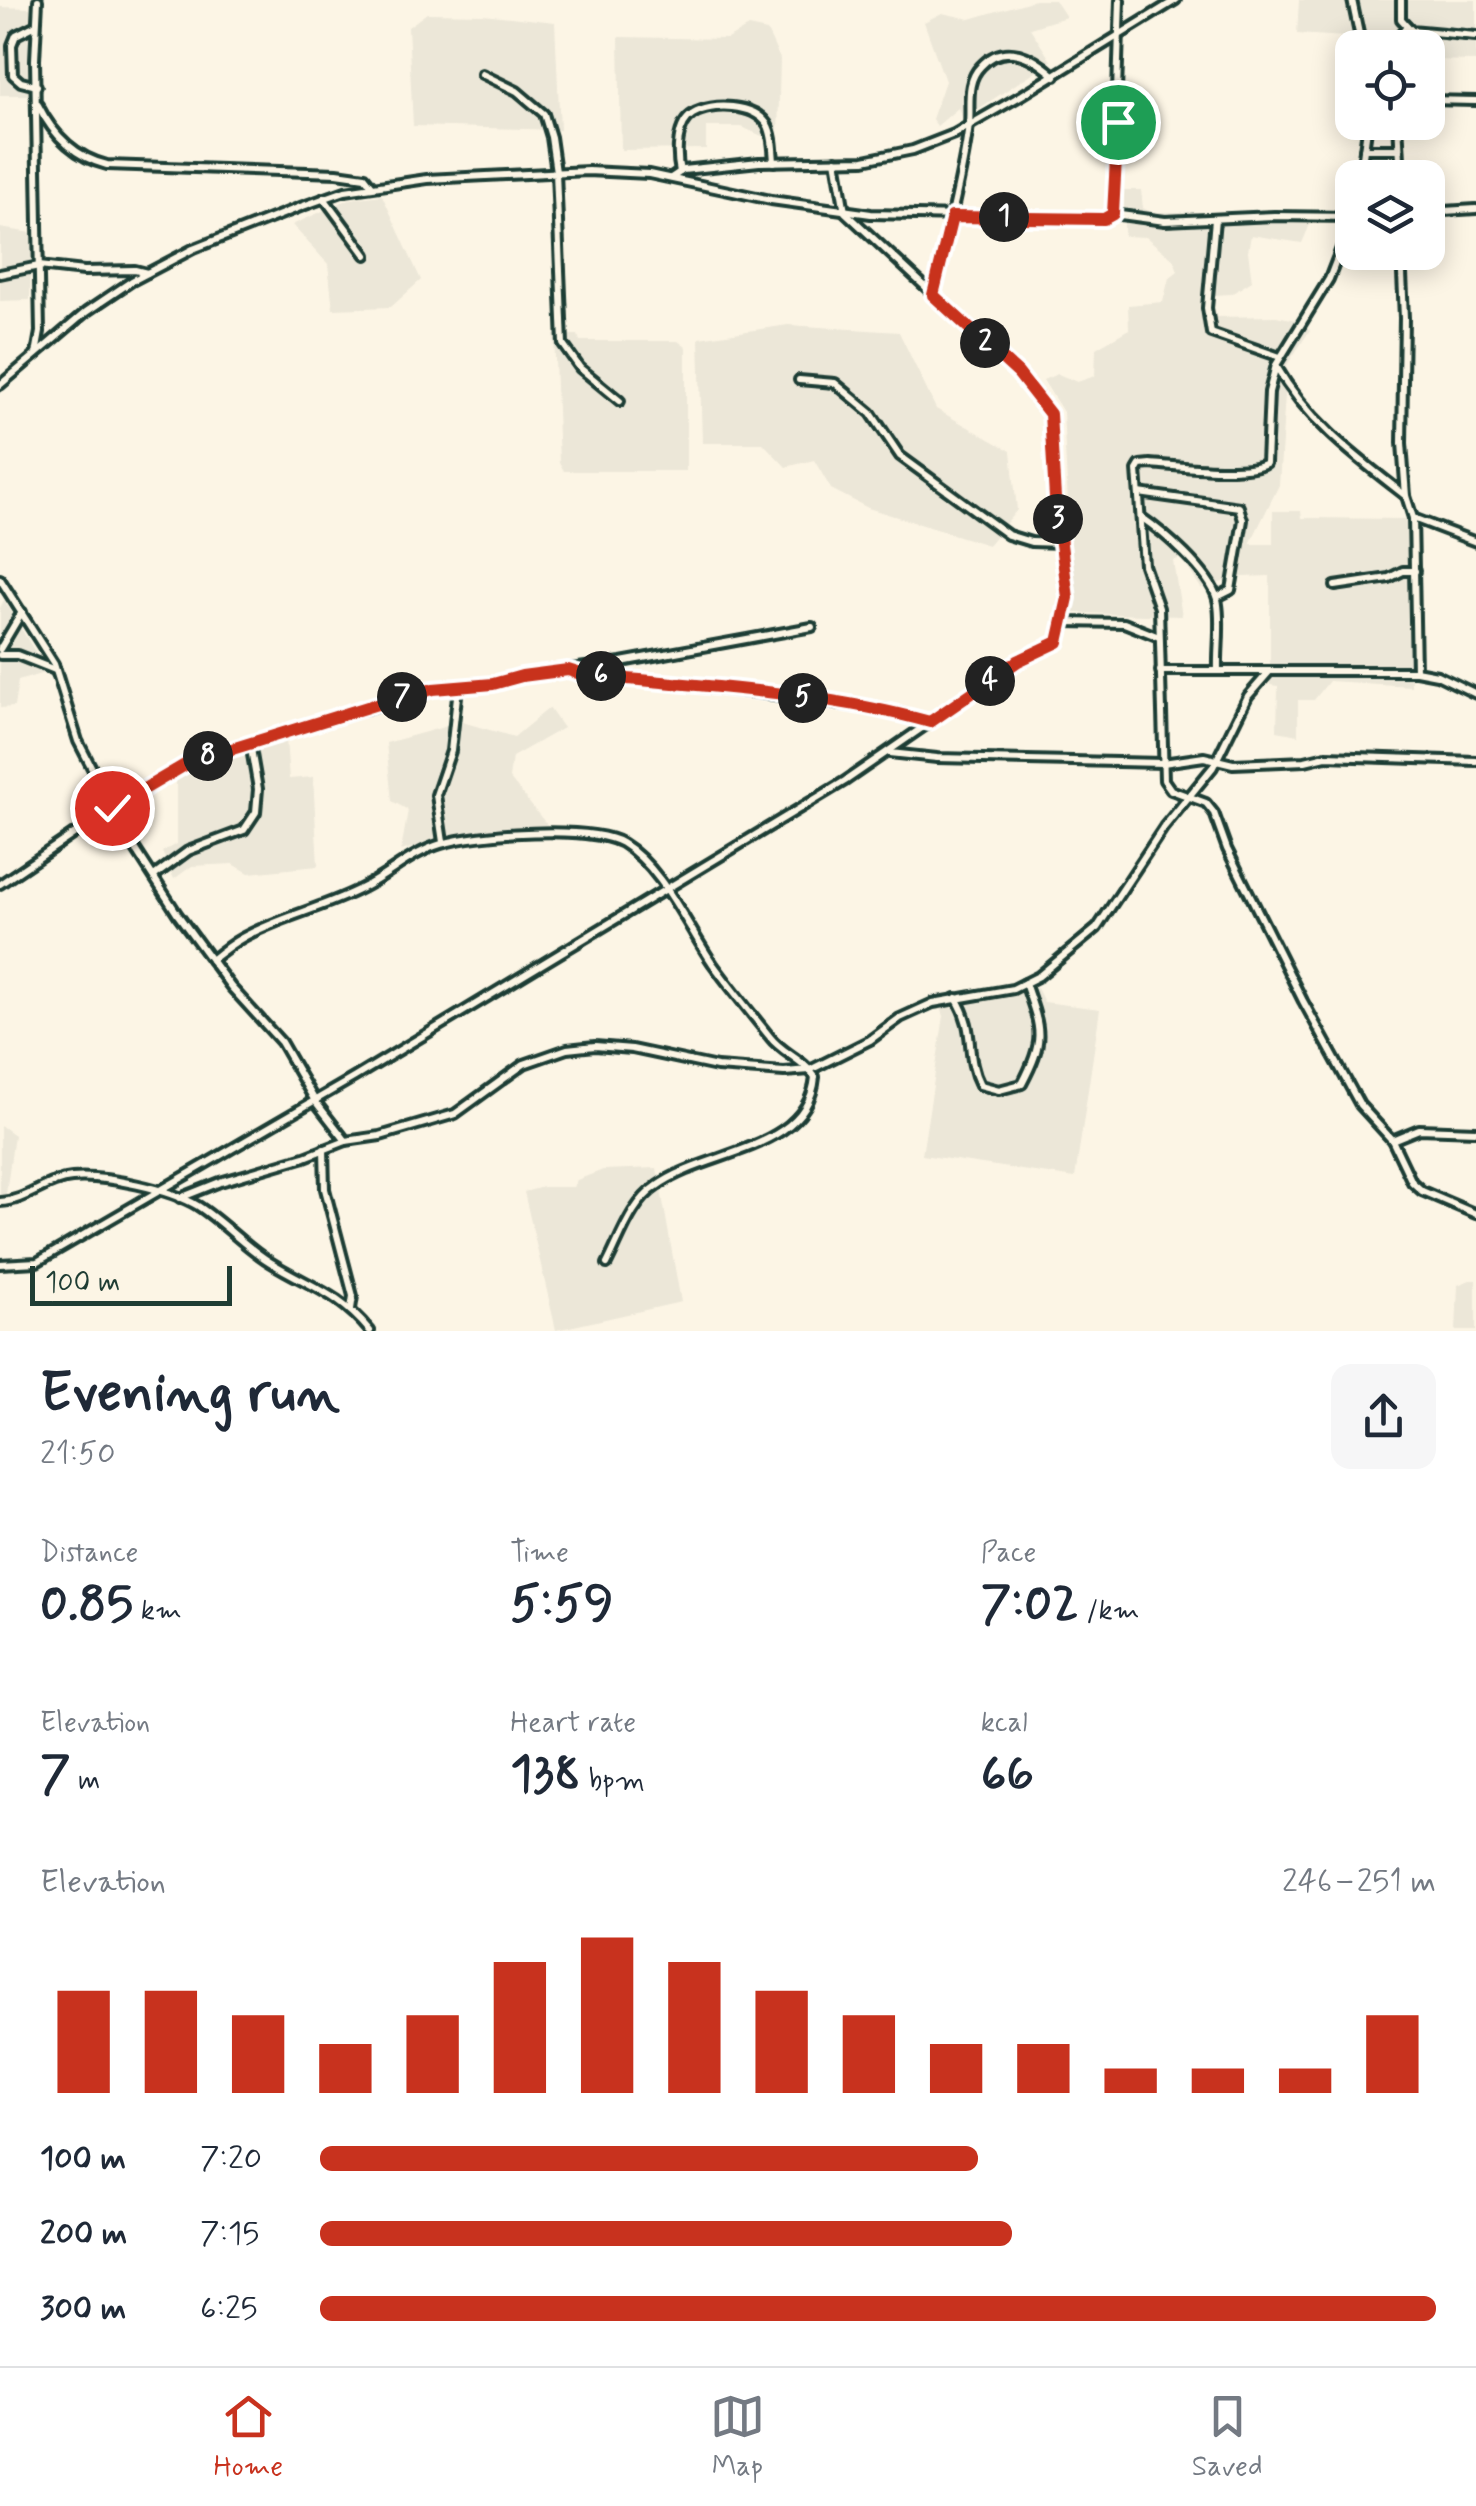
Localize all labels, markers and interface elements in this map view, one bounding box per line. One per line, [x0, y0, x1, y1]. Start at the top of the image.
map controls [1335, 30, 1445, 270]
button: locate [1335, 30, 1445, 140]
pin [1076, 80, 1161, 165]
icon: arrive [1091, 95, 1146, 150]
button: layers [1335, 160, 1445, 270]
pin: 1 [979, 192, 1029, 242]
text: 1 [998, 198, 1010, 235]
pin: 2 [960, 318, 1010, 368]
text: 2 [978, 324, 992, 361]
pin: 3 [1033, 494, 1083, 544]
text: 3 [1052, 500, 1064, 537]
pin: 6 [576, 651, 626, 701]
pin: 4 [965, 656, 1015, 706]
text: 6 [594, 657, 608, 694]
text: 4 [982, 662, 998, 699]
pin: 7 [377, 672, 427, 722]
pin: 5 [778, 673, 828, 723]
text: 7 [394, 678, 411, 715]
text: 5 [795, 679, 811, 716]
pin: 8 [183, 731, 233, 781]
text: 8 [200, 737, 216, 774]
pin [70, 766, 155, 851]
icon: check [85, 781, 140, 836]
scale bar [30, 1261, 232, 1306]
text: 100 m [45, 1265, 120, 1302]
text: Evening run [40, 1359, 340, 1431]
button: share [1331, 1364, 1436, 1469]
text: 21:50 [40, 1433, 116, 1475]
text: Distance [40, 1535, 138, 1572]
text: Time [510, 1535, 569, 1572]
text: Pace [981, 1535, 1036, 1572]
text: 0.85 [40, 1572, 133, 1638]
text: 5:59 [510, 1572, 613, 1638]
text: 7:02 [981, 1572, 1079, 1638]
text: km [133, 1593, 182, 1630]
text: /km [1079, 1593, 1139, 1630]
text: Elevation [40, 1705, 150, 1742]
text: Heart rate [510, 1705, 636, 1742]
text: kcal [981, 1705, 1028, 1742]
text: 7 [40, 1742, 70, 1808]
text: 138 [510, 1742, 581, 1808]
text: 66 [981, 1742, 1034, 1808]
text: m [70, 1763, 100, 1800]
text: bpm [581, 1763, 645, 1800]
text: Elevation [40, 1861, 166, 1903]
text: 246–251 m [1282, 1861, 1436, 1903]
text: 100 m [40, 2138, 126, 2180]
text: 7:20 [200, 2138, 262, 2180]
text: 200 m [40, 2213, 127, 2255]
text: 7:15 [200, 2213, 259, 2255]
text: 300 m [40, 2288, 126, 2330]
text: 6:25 [200, 2288, 258, 2330]
tab: Home [213, 2389, 283, 2486]
tab: Map [710, 2389, 765, 2486]
tab: Saved [1192, 2389, 1263, 2486]

